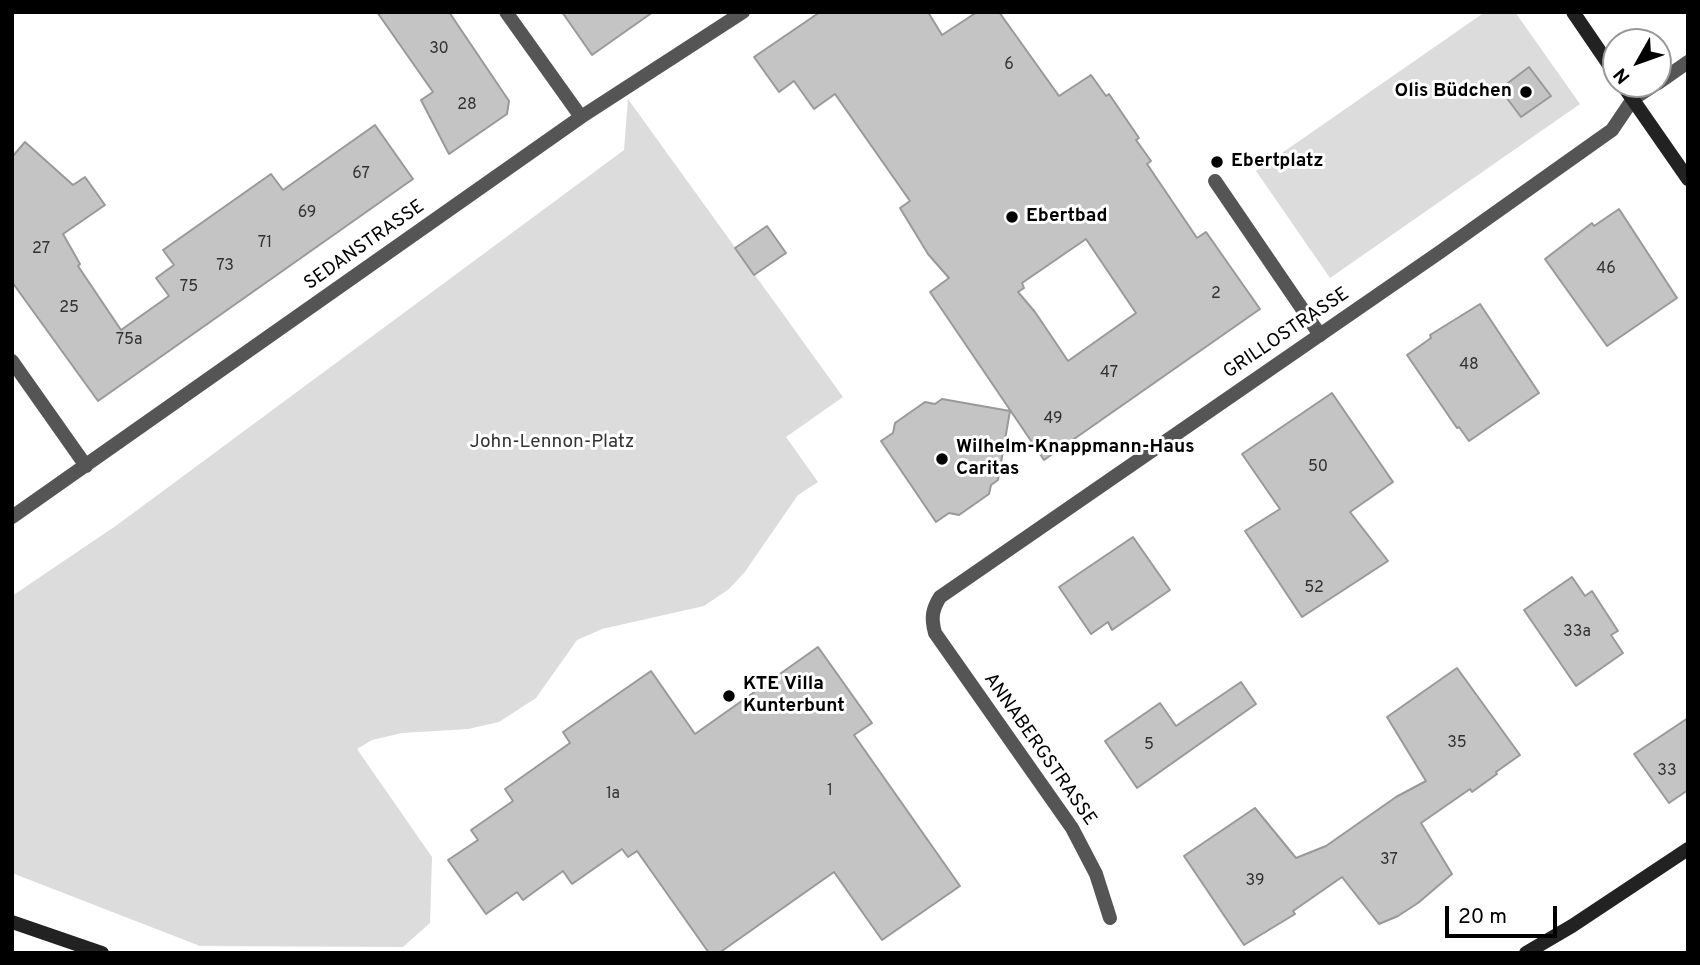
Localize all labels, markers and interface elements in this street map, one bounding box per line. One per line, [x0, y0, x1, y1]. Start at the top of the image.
north arrow [1602, 28, 1672, 98]
house number: 30 [429, 40, 449, 60]
house number: 6 [1004, 56, 1014, 76]
text: N [1609, 62, 1636, 88]
place label: Olis Büdchen [1394, 81, 1512, 103]
marker: Olis Büdchen [1518, 84, 1534, 100]
house number: 28 [457, 96, 477, 116]
place label: Ebertplatz [1231, 151, 1324, 173]
marker: Ebertplatz [1209, 154, 1225, 170]
house number: 67 [352, 165, 370, 185]
street label: SEDANSTRASSE [300, 196, 430, 296]
house number: 69 [298, 204, 316, 224]
place label: Ebertbad [1026, 206, 1107, 228]
marker: Ebertbad [1004, 209, 1020, 225]
house number: 71 [258, 234, 272, 254]
house number: 27 [32, 240, 50, 260]
house number: 73 [216, 257, 234, 277]
house number: 46 [1596, 260, 1616, 280]
house number: 75 [180, 278, 198, 298]
street label: GRILLOSTRASSE [1220, 283, 1354, 385]
house number: 2 [1211, 285, 1221, 305]
house number: 25 [59, 299, 79, 319]
house number: 75a [116, 331, 142, 351]
house number: 48 [1459, 356, 1479, 376]
house number: 47 [1100, 364, 1118, 384]
house number: 49 [1043, 410, 1063, 430]
park label: John-Lennon-Platz [470, 432, 634, 454]
place label: Wilhelm-Knappmann-Haus Caritas [956, 437, 1195, 481]
marker: Wilhelm-Knappmann-Haus Caritas [934, 451, 950, 467]
house number: 50 [1308, 458, 1328, 478]
house number: 52 [1304, 579, 1324, 599]
house number: 33a [1563, 623, 1591, 643]
street label: ANNABERGSTRASSE [978, 669, 1100, 831]
place label: KTE Villa Kunterbunt [743, 674, 845, 718]
marker: KTE Villa Kunterbunt [721, 688, 737, 704]
house number: 35 [1447, 734, 1467, 754]
house number: 5 [1144, 736, 1154, 756]
house number: 33 [1657, 762, 1677, 782]
house number: 1 [827, 782, 833, 802]
house number: 1a [606, 785, 620, 805]
house number: 37 [1380, 851, 1398, 871]
house number: 39 [1246, 872, 1264, 892]
scale bar [1448, 892, 1560, 936]
text: 20 m [1458, 904, 1507, 931]

